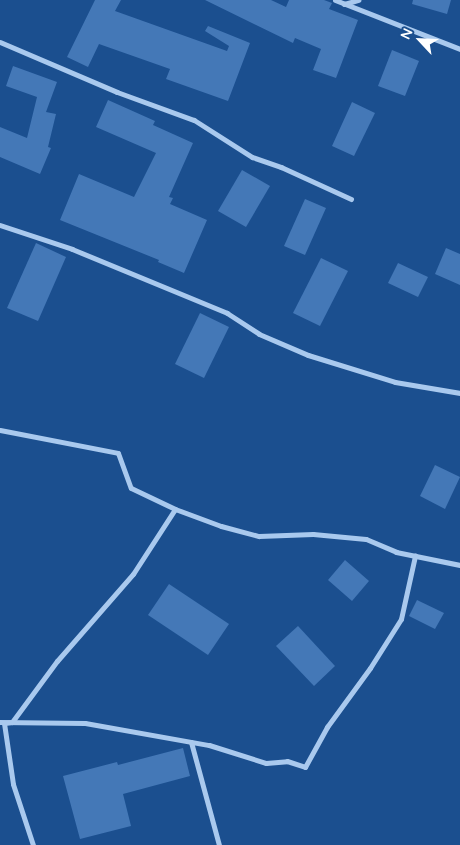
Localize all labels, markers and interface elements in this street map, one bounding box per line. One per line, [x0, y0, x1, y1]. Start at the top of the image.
north arrow [395, 15, 445, 65]
text: N [396, 25, 417, 42]

